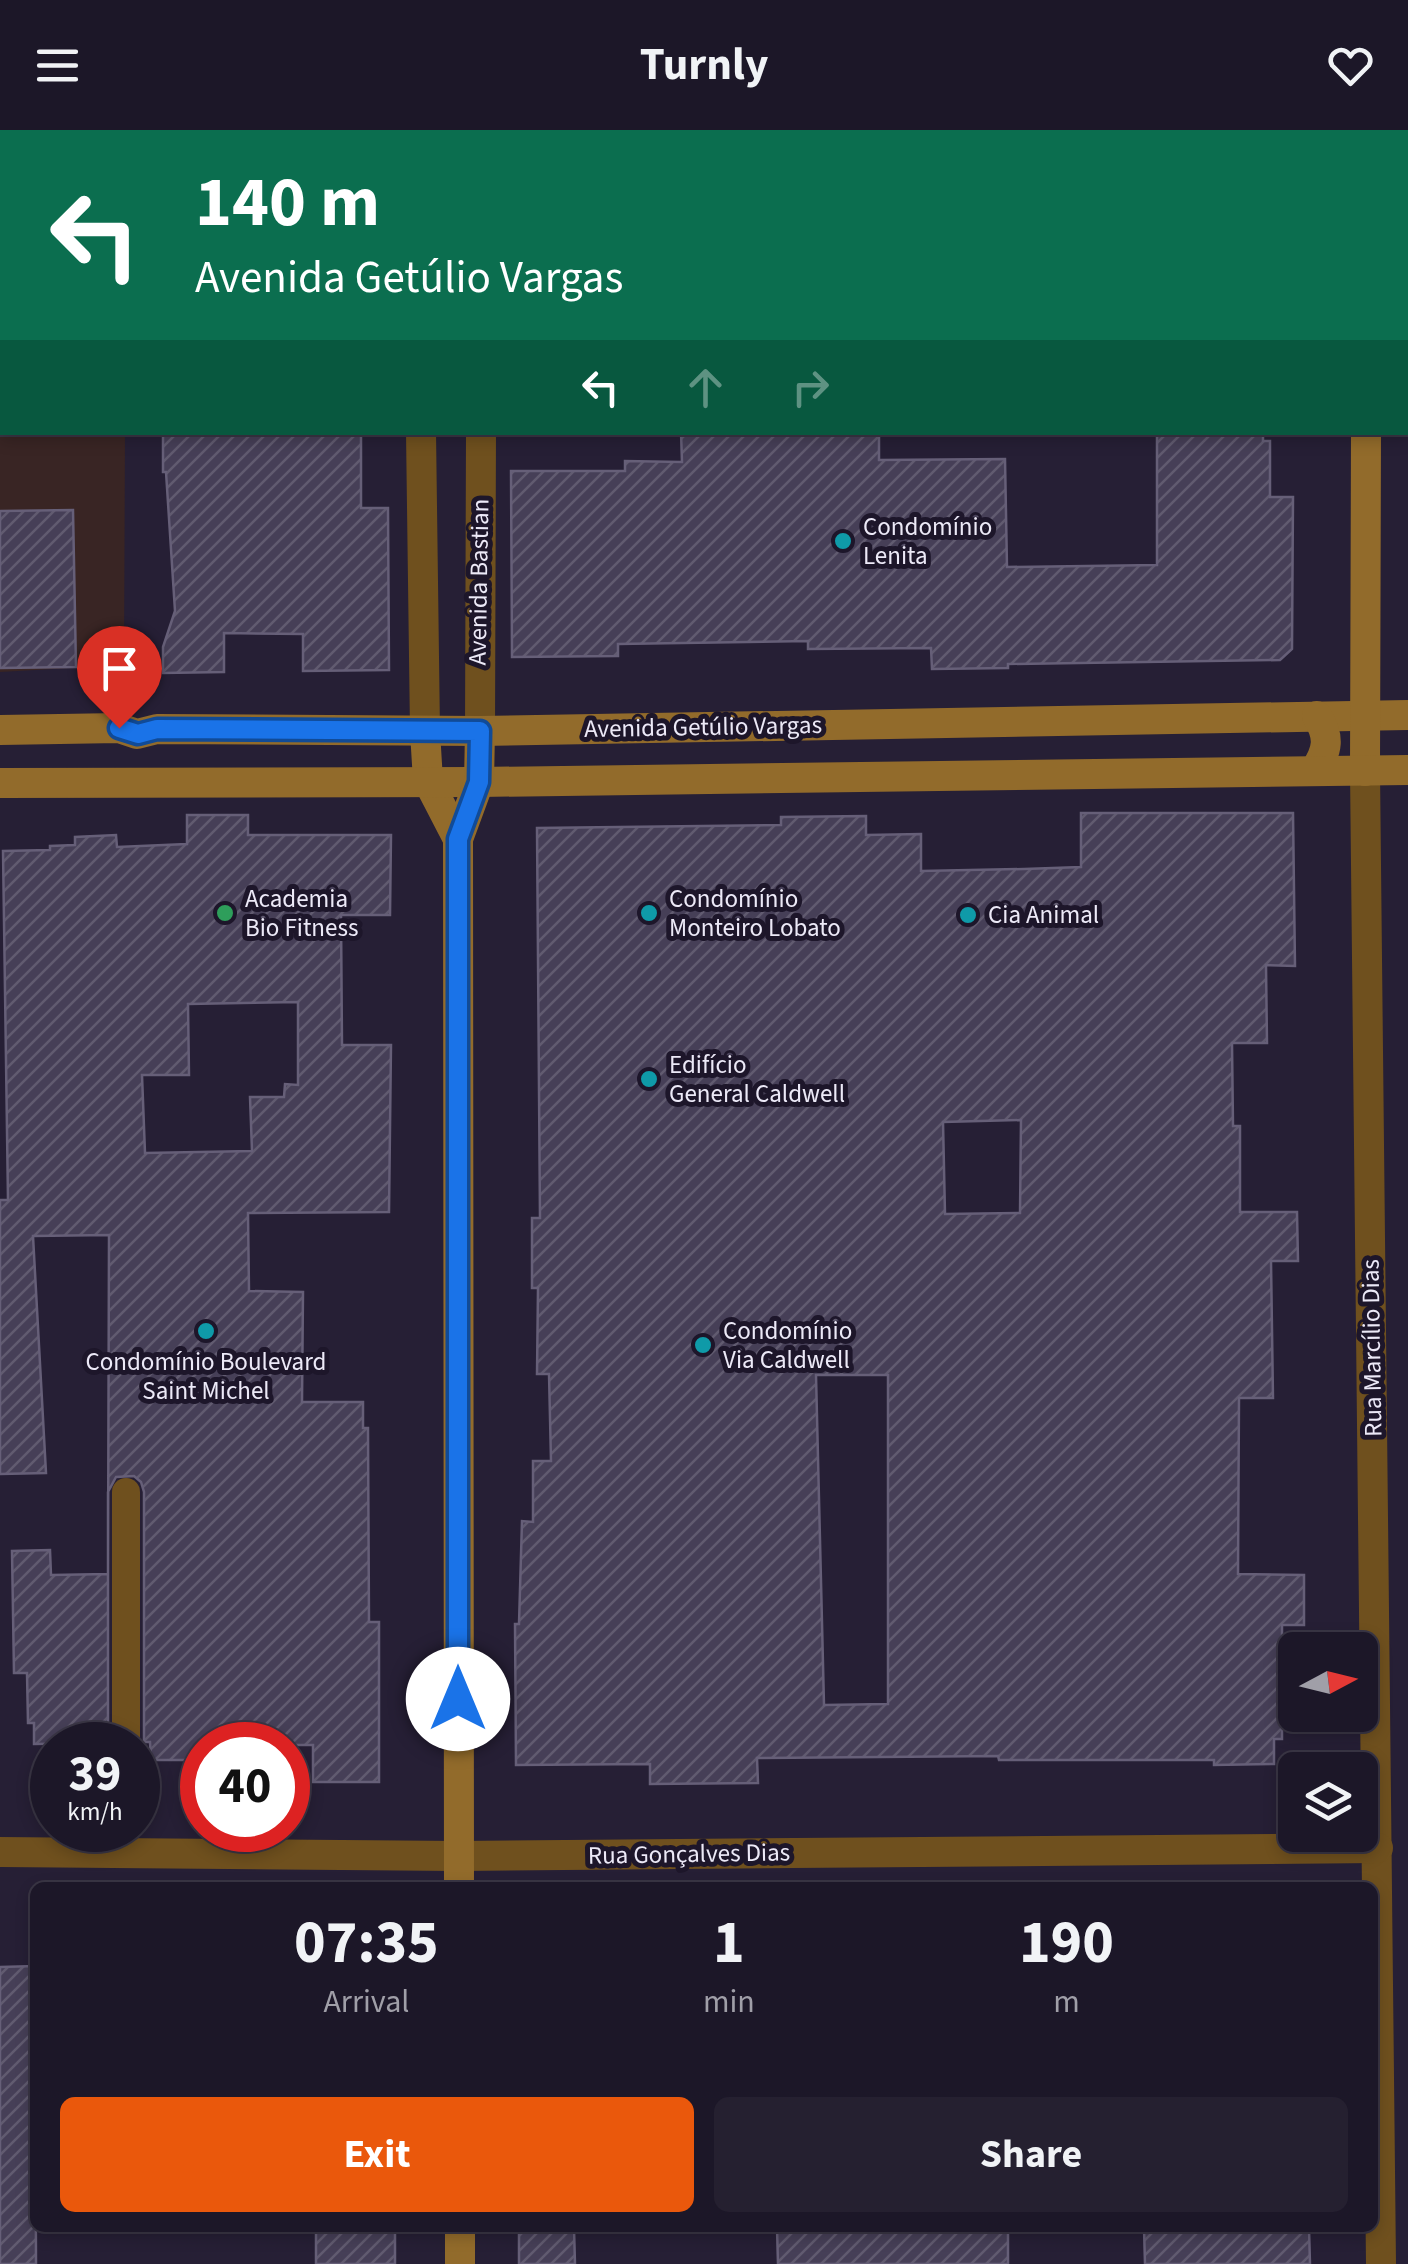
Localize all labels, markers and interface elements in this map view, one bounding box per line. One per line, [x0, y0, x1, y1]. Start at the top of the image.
text: Turnly [640, 33, 768, 97]
icon: menu [30, 38, 85, 93]
icon: heart [1323, 38, 1378, 93]
text: 140 m [195, 153, 380, 253]
icon: left [30, 170, 160, 300]
text: Avenida Getúlio Vargas [195, 246, 623, 310]
icon: left [573, 360, 628, 415]
icon: ahead [678, 360, 733, 415]
icon: right [783, 360, 838, 415]
street label: Avenida Bastian [460, 498, 498, 666]
place label: Condomínio Lenita [863, 509, 992, 574]
marker: Condomínio Lenita [832, 530, 854, 552]
pin [77, 626, 162, 729]
icon: arrive [92, 641, 147, 696]
street label: Avenida Getúlio Vargas [584, 707, 822, 747]
place label: Academia Bio Fitness [245, 881, 358, 946]
place label: Condomínio Monteiro Lobato [669, 881, 841, 946]
place label: Cia Animal [988, 897, 1099, 933]
marker: Academia Bio Fitness [214, 902, 236, 924]
marker: Condomínio Monteiro Lobato [638, 902, 660, 924]
marker: Cia Animal [957, 904, 979, 926]
place label: Edifício General Caldwell [669, 1047, 845, 1112]
marker: Edifício General Caldwell [638, 1068, 660, 1090]
street label: Rua Marcílio Dias [1352, 1259, 1392, 1437]
place label: Condomínio Via Caldwell [723, 1313, 852, 1378]
marker: Condomínio Boulevard Saint Michel [195, 1320, 217, 1342]
marker: Condomínio Via Caldwell [692, 1334, 714, 1356]
place label: Condomínio Boulevard Saint Michel [85, 1344, 327, 1409]
north arrow [1278, 1632, 1378, 1732]
map controls [1278, 1632, 1378, 1852]
position arrow [406, 1647, 510, 1751]
speed limit sign: 40 [180, 1722, 310, 1852]
text: 39 [69, 1739, 121, 1810]
button: layers [1278, 1752, 1378, 1852]
text: km/h [67, 1794, 123, 1830]
street label: Rua Gonçalves Dias [588, 1834, 790, 1874]
text: 07:35 [294, 1901, 439, 1986]
text: 1 [713, 1901, 745, 1986]
text: 190 [1019, 1901, 1114, 1986]
text: Arrival [323, 1979, 409, 2025]
text: min [703, 1979, 755, 2025]
text: m [1053, 1979, 1080, 2025]
button: Exit [60, 2097, 694, 2212]
button: Share [714, 2097, 1348, 2212]

